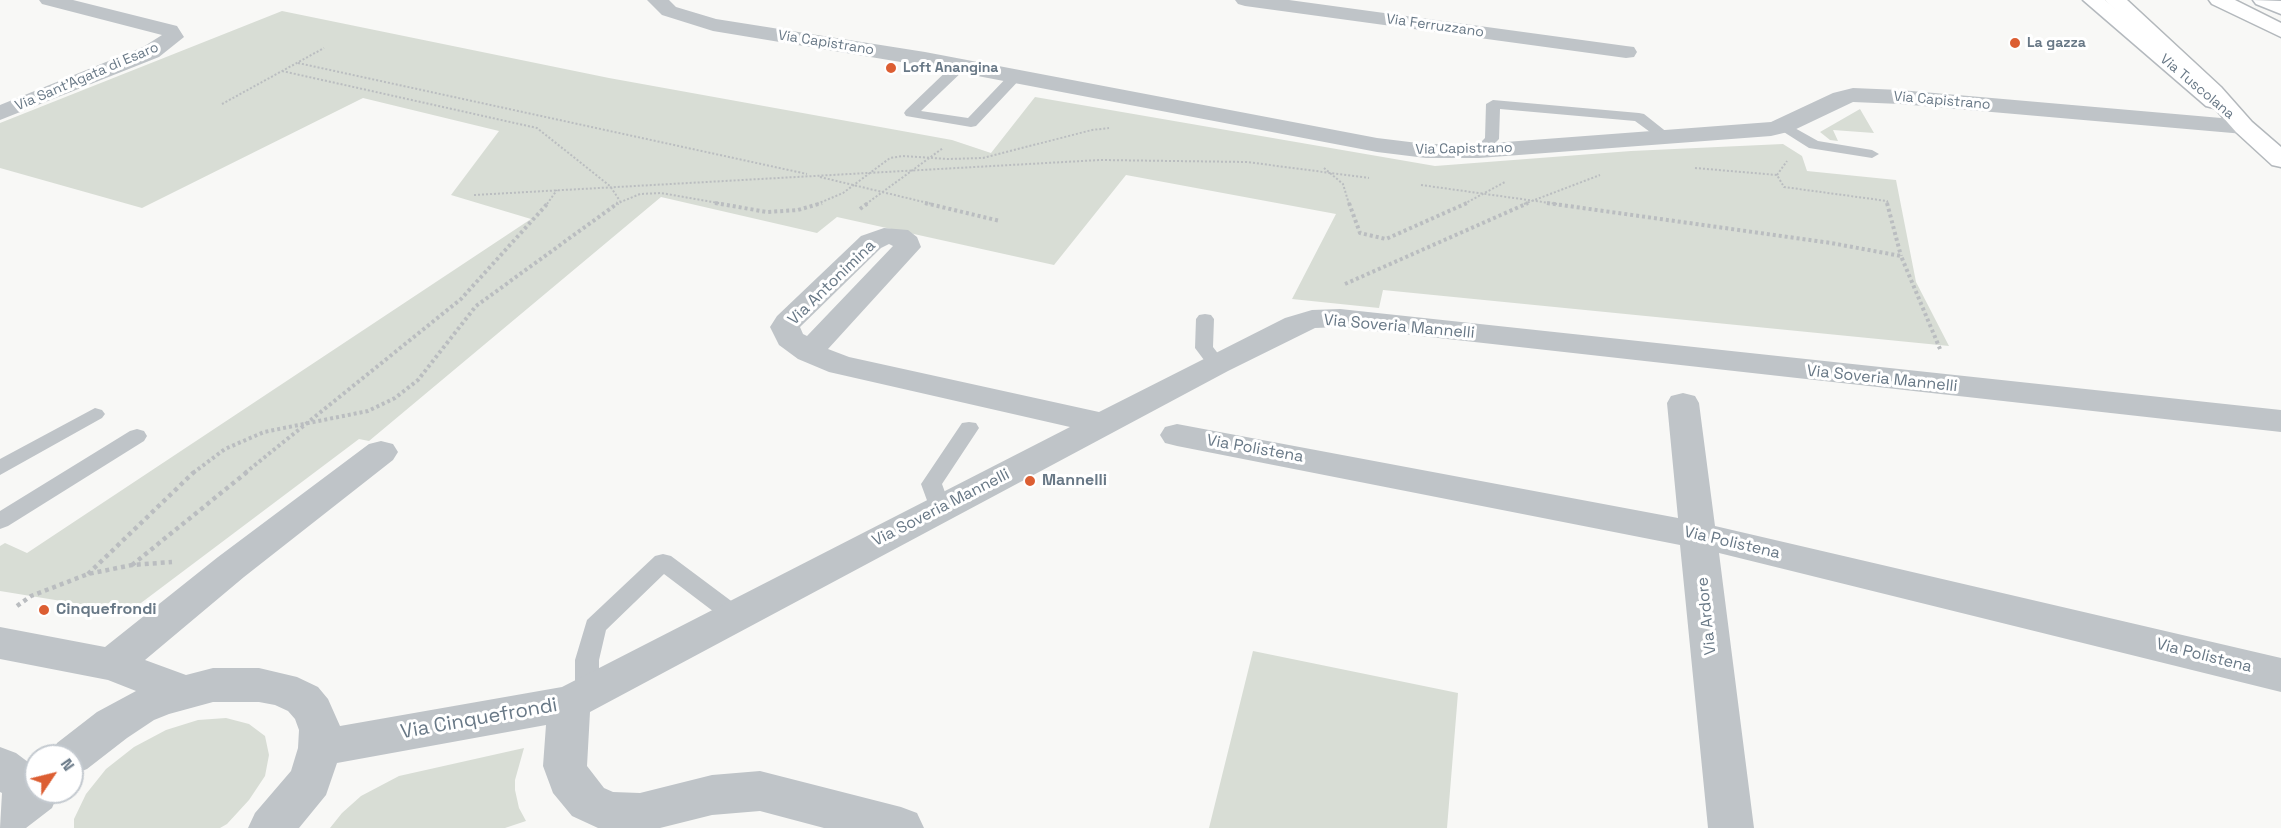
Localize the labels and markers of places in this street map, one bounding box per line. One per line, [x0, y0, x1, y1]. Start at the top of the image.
place label: La gazza [2027, 35, 2086, 51]
marker: La gazza [2008, 36, 2022, 50]
place label: Loft Anangina [903, 60, 998, 76]
marker: Loft Anangina [884, 61, 898, 75]
place label: Mannelli [1042, 471, 1107, 491]
marker: Mannelli [1023, 474, 1037, 488]
place label: Cinquefrondi [56, 600, 157, 620]
marker: Cinquefrondi [37, 603, 51, 617]

